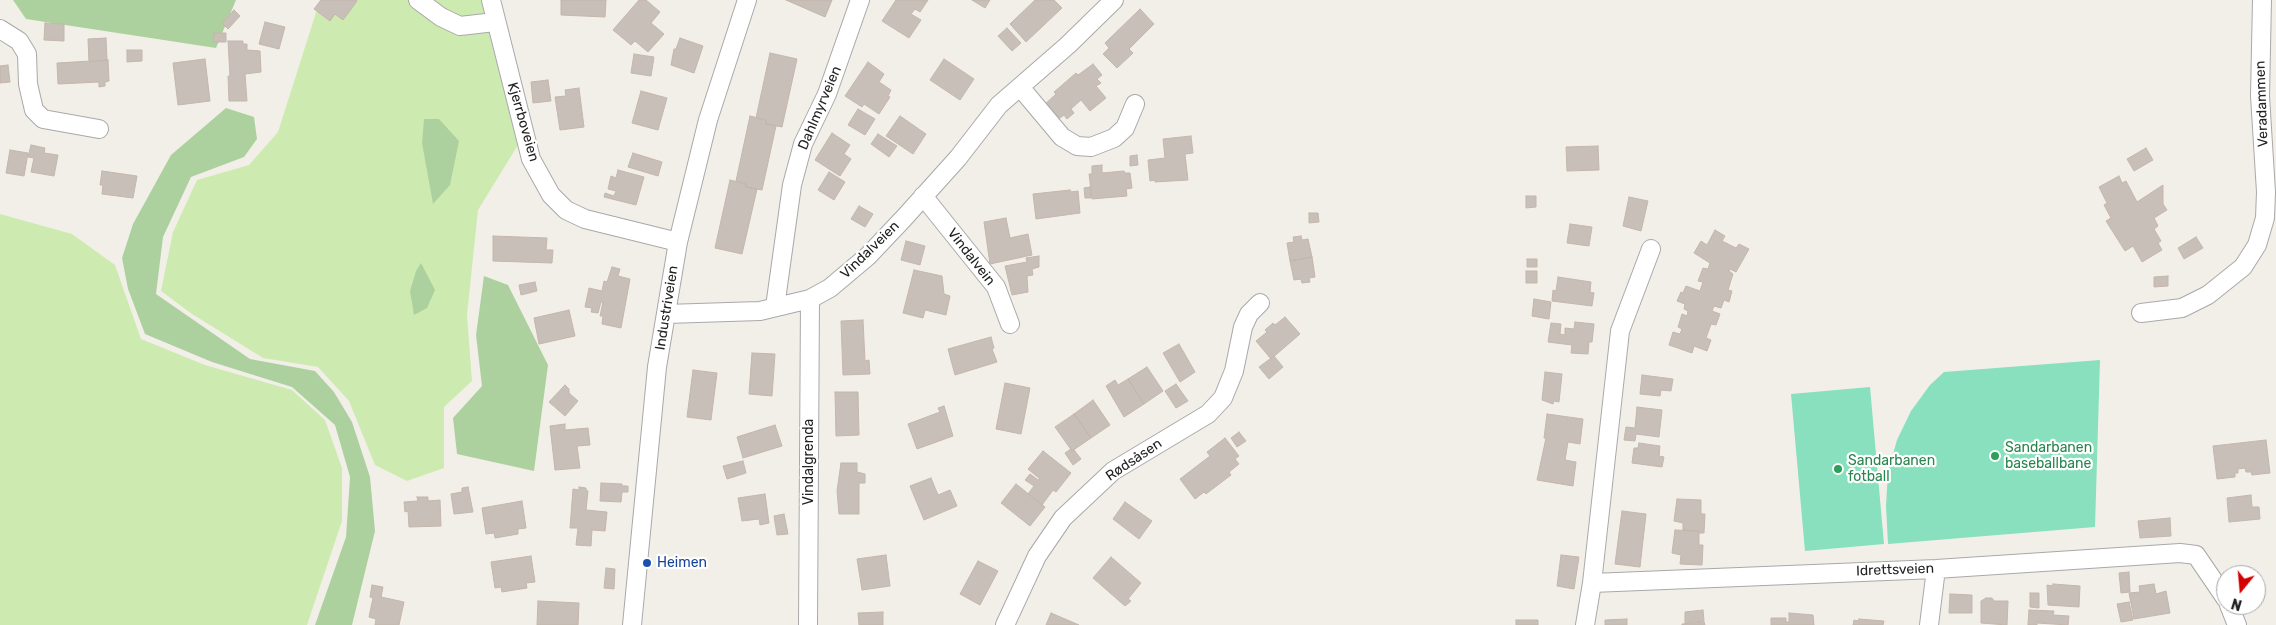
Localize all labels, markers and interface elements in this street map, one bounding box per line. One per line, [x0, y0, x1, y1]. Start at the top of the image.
street label: Veradammen [2252, 60, 2272, 148]
street label: Dahlmyrveien [795, 63, 845, 153]
street label: Kjerrboveien [504, 80, 542, 164]
street label: Vindalveien [837, 218, 903, 282]
street label: Vindalvein [944, 225, 998, 289]
street label: Industriveien [652, 265, 682, 351]
street label: Vindalgrenda [801, 419, 817, 505]
street label: Rødsåsen [1103, 435, 1165, 485]
place label: Sandarbanen baseballbane [2005, 440, 2092, 472]
marker: Sandarbanen baseballbane [1989, 450, 2001, 462]
place label: Sandarbanen fotball [1848, 453, 1935, 486]
marker: Sandarbanen fotball [1832, 463, 1844, 475]
place label: Heimen [657, 555, 707, 571]
marker: Heimen [641, 557, 653, 569]
street label: Idrettsveien [1856, 560, 1934, 580]
north arrow [2216, 565, 2266, 615]
text: N [2229, 594, 2244, 613]

